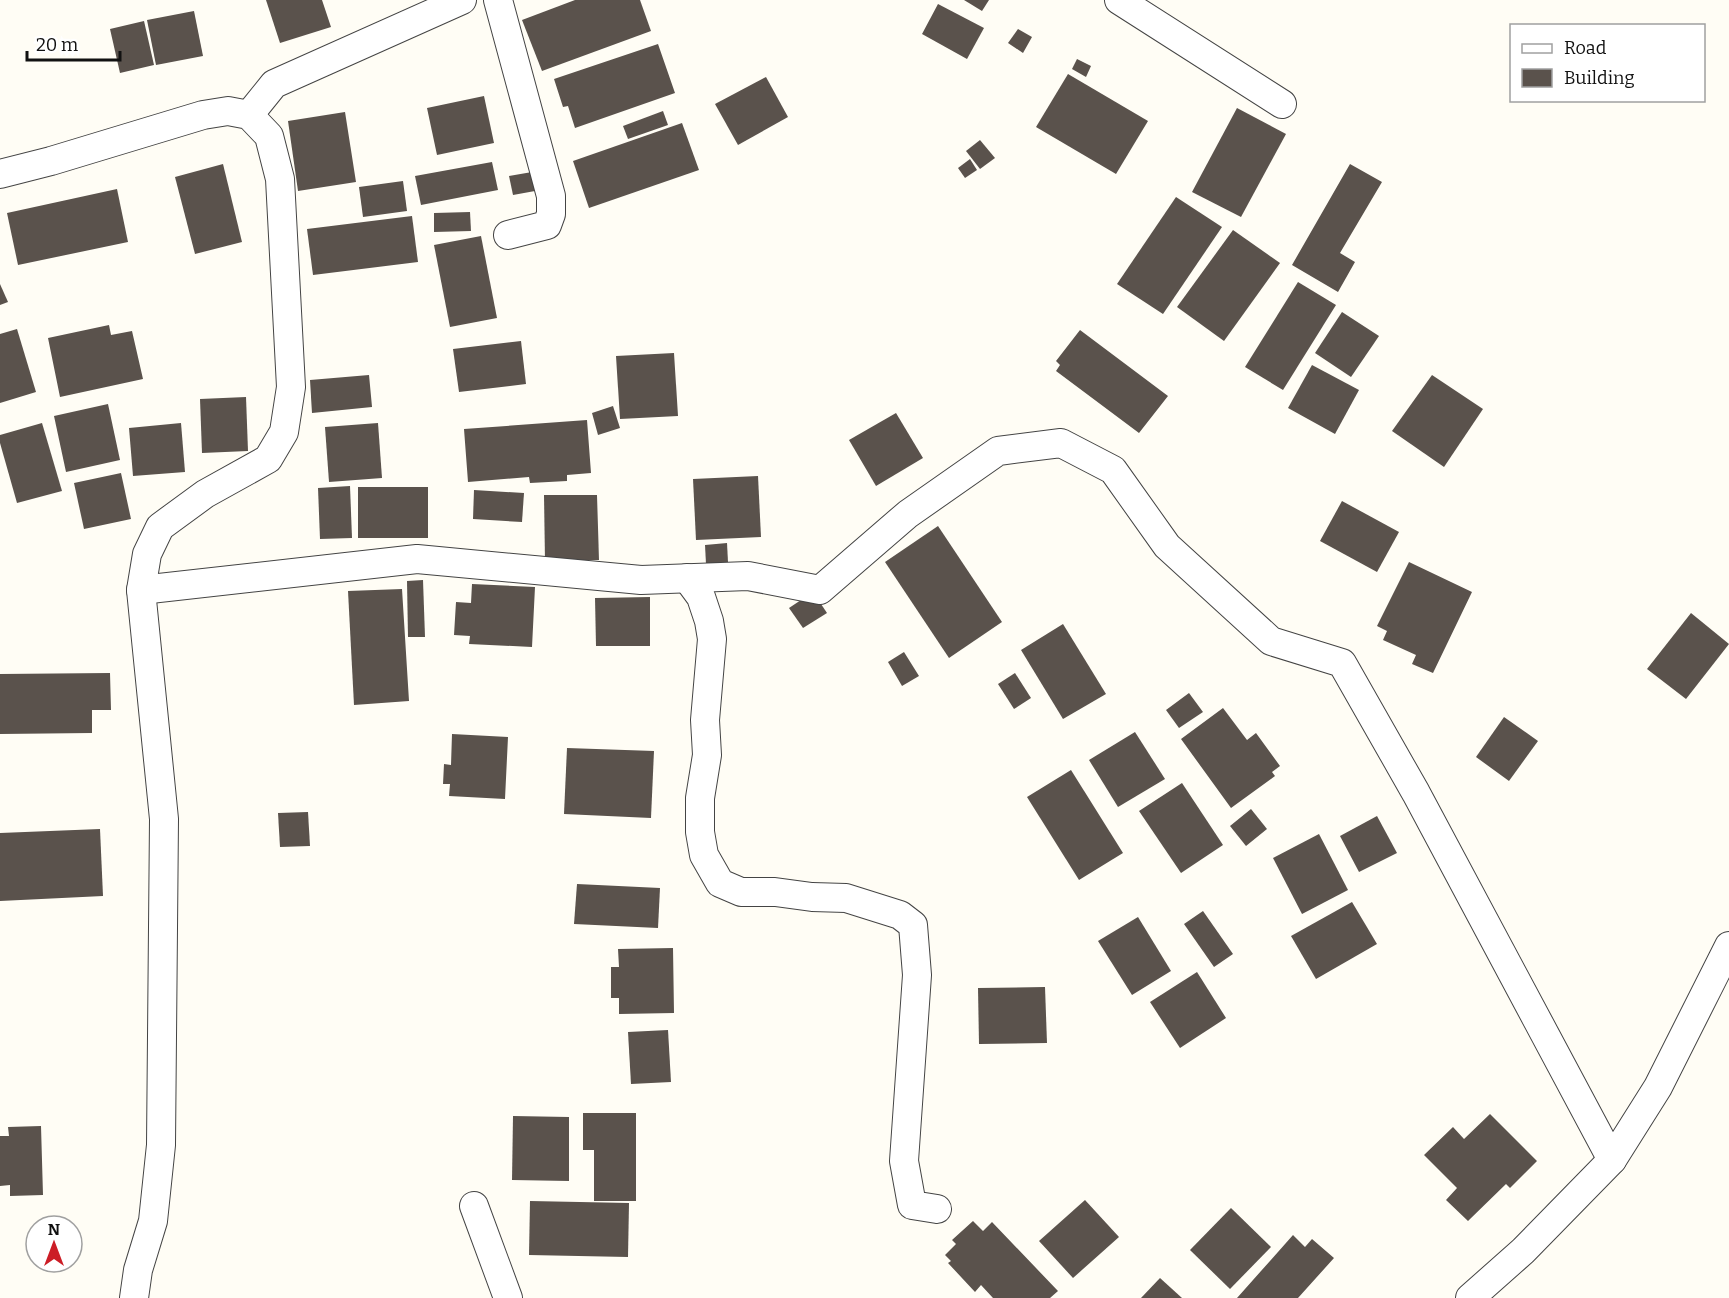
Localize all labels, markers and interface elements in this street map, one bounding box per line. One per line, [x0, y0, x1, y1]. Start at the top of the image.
scale bar [27, 24, 120, 62]
legend [1510, 24, 1705, 102]
text: 20 m [36, 34, 78, 56]
text: Road [1564, 37, 1607, 59]
text: Building [1564, 67, 1635, 89]
north arrow [24, 1214, 84, 1274]
text: N [48, 1220, 60, 1239]

